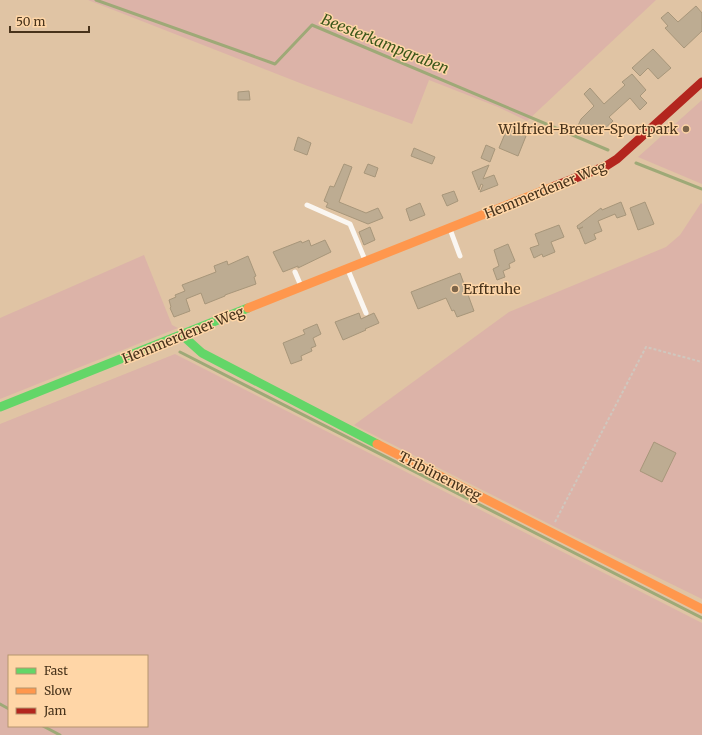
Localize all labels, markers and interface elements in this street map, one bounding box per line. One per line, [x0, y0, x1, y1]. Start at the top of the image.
scale bar [10, 8, 89, 34]
water label: Beesterkampgraben [319, 9, 452, 78]
text: 50 m [16, 14, 45, 29]
place label: Wilfried-Breuer-Sportpark [497, 120, 678, 138]
marker: Wilfried-Breuer-Sportpark [681, 124, 691, 134]
street label: Hemmerdener Weg [481, 157, 609, 223]
place label: Erftruhe [463, 280, 521, 298]
marker: Erftruhe [450, 284, 460, 294]
street label: Hemmerdener Weg [119, 302, 247, 368]
street label: Tribünenweg [396, 447, 485, 505]
legend [8, 655, 148, 727]
text: Fast [44, 663, 68, 678]
text: Slow [44, 683, 73, 698]
text: Jam [43, 703, 67, 718]

